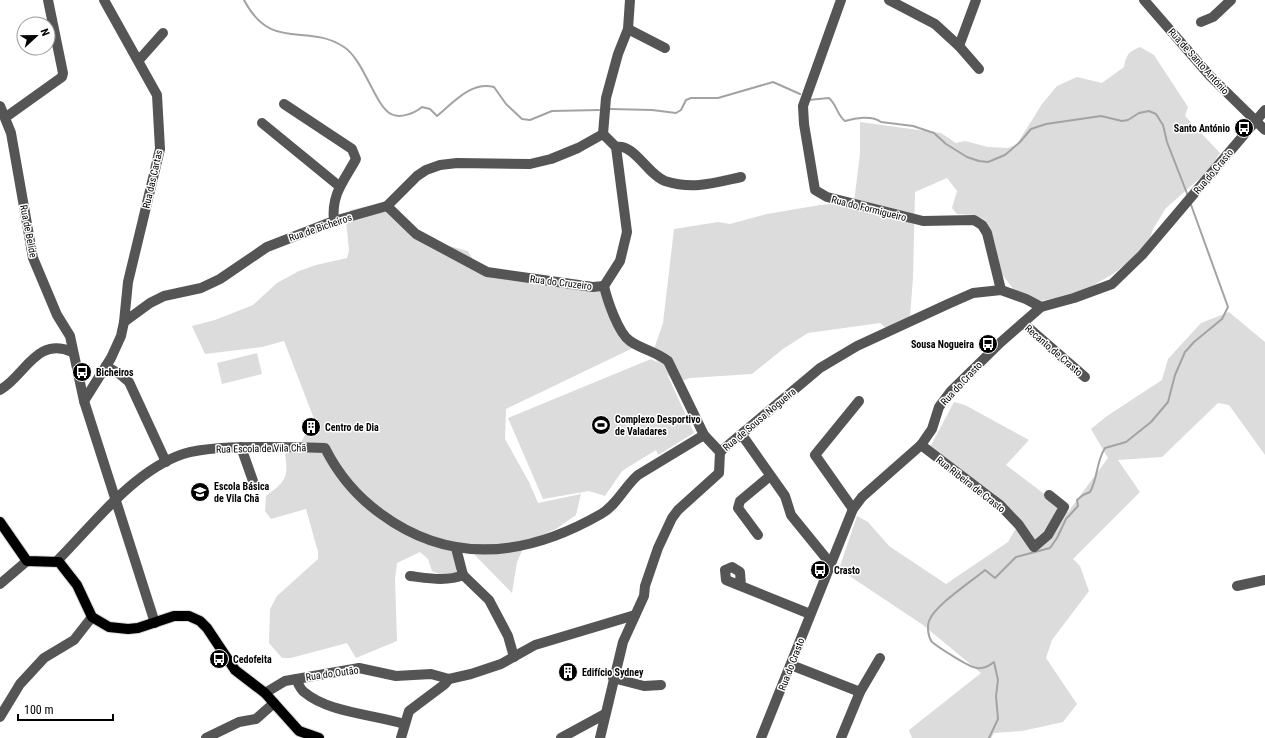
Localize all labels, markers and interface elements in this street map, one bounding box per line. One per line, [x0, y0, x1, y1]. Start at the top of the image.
north arrow [16, 16, 56, 56]
street label: Rua de Santo António [1166, 26, 1231, 97]
text: N [38, 27, 52, 38]
bus stop icon: Santo António [1233, 117, 1255, 139]
place label: Santo António [1174, 123, 1230, 134]
street label: Rua do Crasto [1191, 147, 1235, 196]
street label: Rua das Cartas [140, 148, 165, 210]
street label: Rua do Formigueiro [830, 194, 907, 223]
street label: Rua de Belide [18, 204, 39, 259]
street label: Rua de Bicheiros [287, 211, 354, 243]
street label: Rua do Cruzeiro [529, 273, 593, 292]
street label: Recanto de Crasto [1023, 323, 1084, 378]
bus stop icon: Sousa Nogueira [977, 333, 999, 355]
place label: Sousa Nogueira [911, 339, 974, 350]
street label: Rua do Crasto [938, 359, 984, 407]
bus stop icon: Bicheiros [71, 361, 93, 383]
place label: Bicheiros [96, 367, 134, 378]
street label: Rua de Sousa Nogueira [721, 386, 798, 453]
sports icon: Complexo Desportivo de Valadares [590, 414, 612, 436]
place label: Complexo Desportivo de Valadares [615, 414, 700, 437]
building icon: Centro de Dia [300, 416, 322, 438]
place label: Centro de Dia [325, 422, 379, 433]
street label: Rua Escola de Vila Chã [216, 442, 306, 455]
street label: Rua Ribeira de Crasto [934, 454, 1007, 515]
school or university icon: Escola Básica de Vila Chã [189, 481, 211, 503]
place label: Escola Básica de Vila Chã [214, 481, 270, 504]
bus stop icon: Crasto [809, 559, 831, 581]
place label: Crasto [834, 565, 860, 576]
street label: Rua do Crasto [776, 636, 807, 692]
bus stop icon: Cedofeita [208, 648, 230, 670]
place label: Cedofeita [233, 654, 272, 665]
building icon: Edifício Sydney [557, 661, 579, 683]
street label: Rua do Outão [305, 664, 359, 683]
place label: Edifício Sydney [582, 667, 644, 678]
scale bar [18, 696, 113, 722]
text: 100 m [24, 703, 54, 717]

